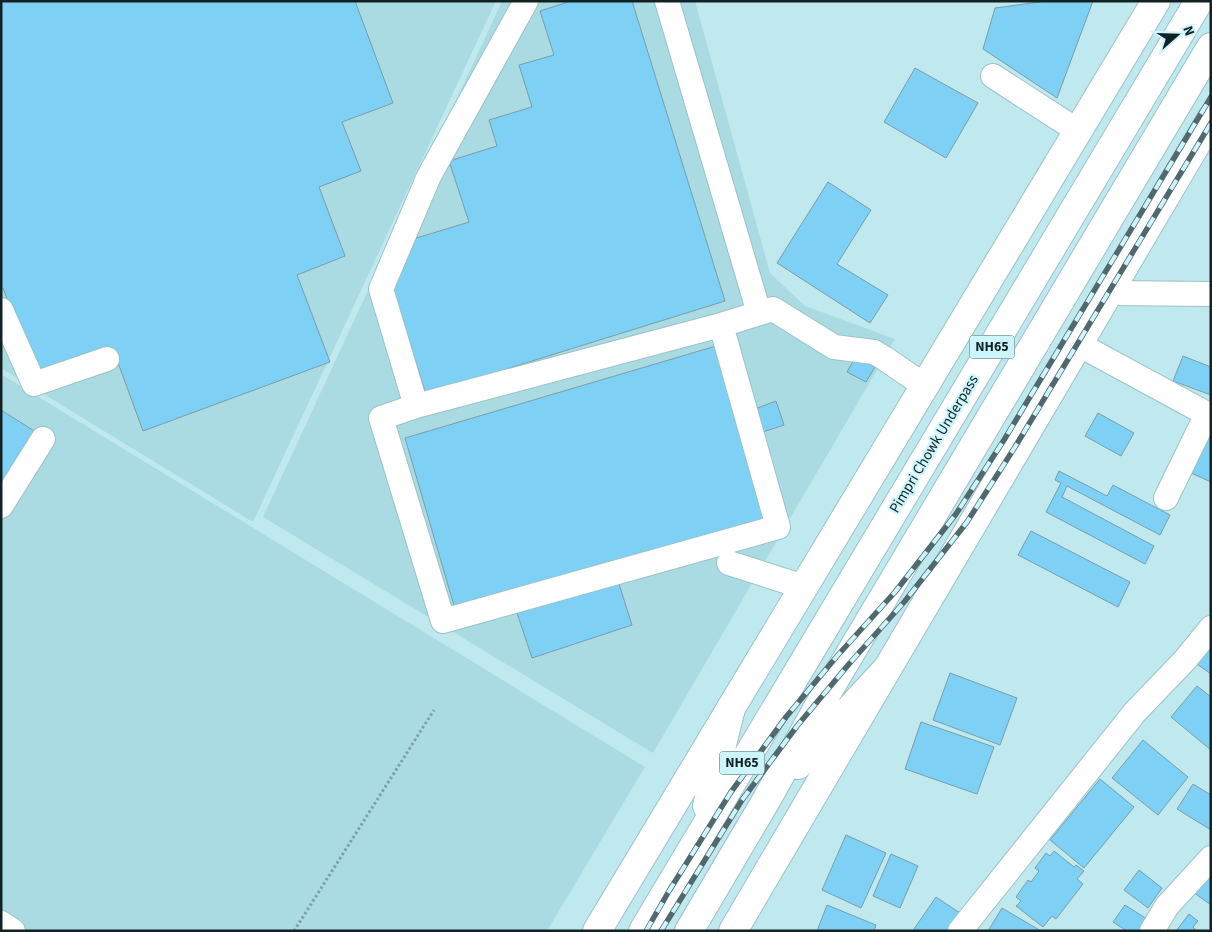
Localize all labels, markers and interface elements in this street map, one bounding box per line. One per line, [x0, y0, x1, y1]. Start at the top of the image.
north arrow [1152, 10, 1202, 60]
text: N [1177, 23, 1199, 39]
road number: NH65 [970, 336, 1014, 358]
street label: Pimpri Chowk Underpass [884, 371, 984, 517]
road number: NH65 [720, 751, 764, 774]

